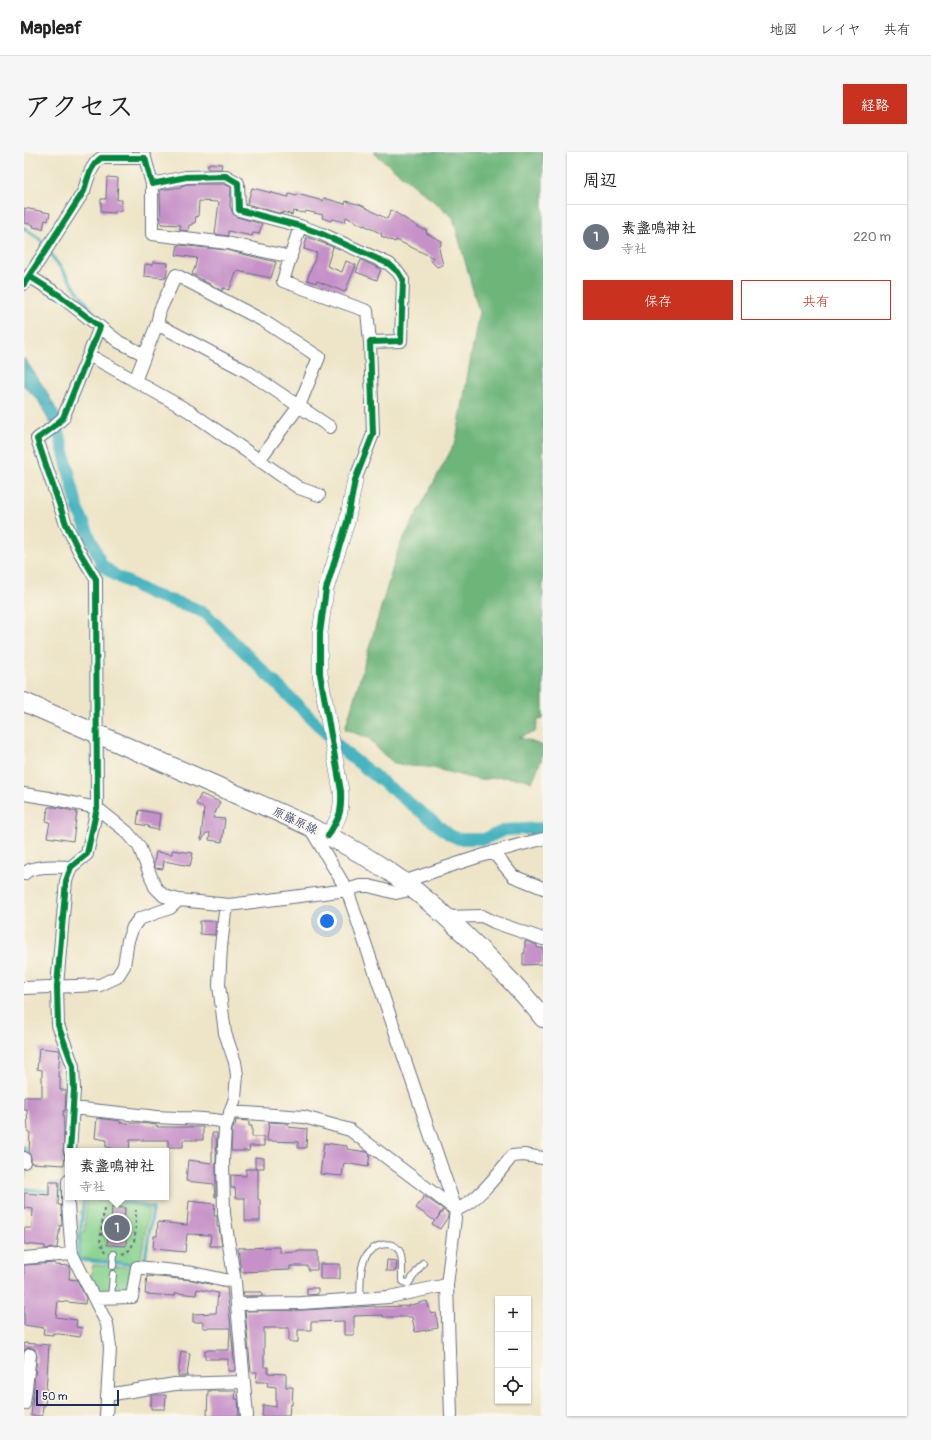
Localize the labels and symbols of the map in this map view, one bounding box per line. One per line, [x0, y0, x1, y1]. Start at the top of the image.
street label: 原藤原線 [270, 804, 320, 838]
your location [317, 911, 337, 931]
pin: 1 [104, 1213, 130, 1243]
scale bar [36, 1388, 119, 1407]

